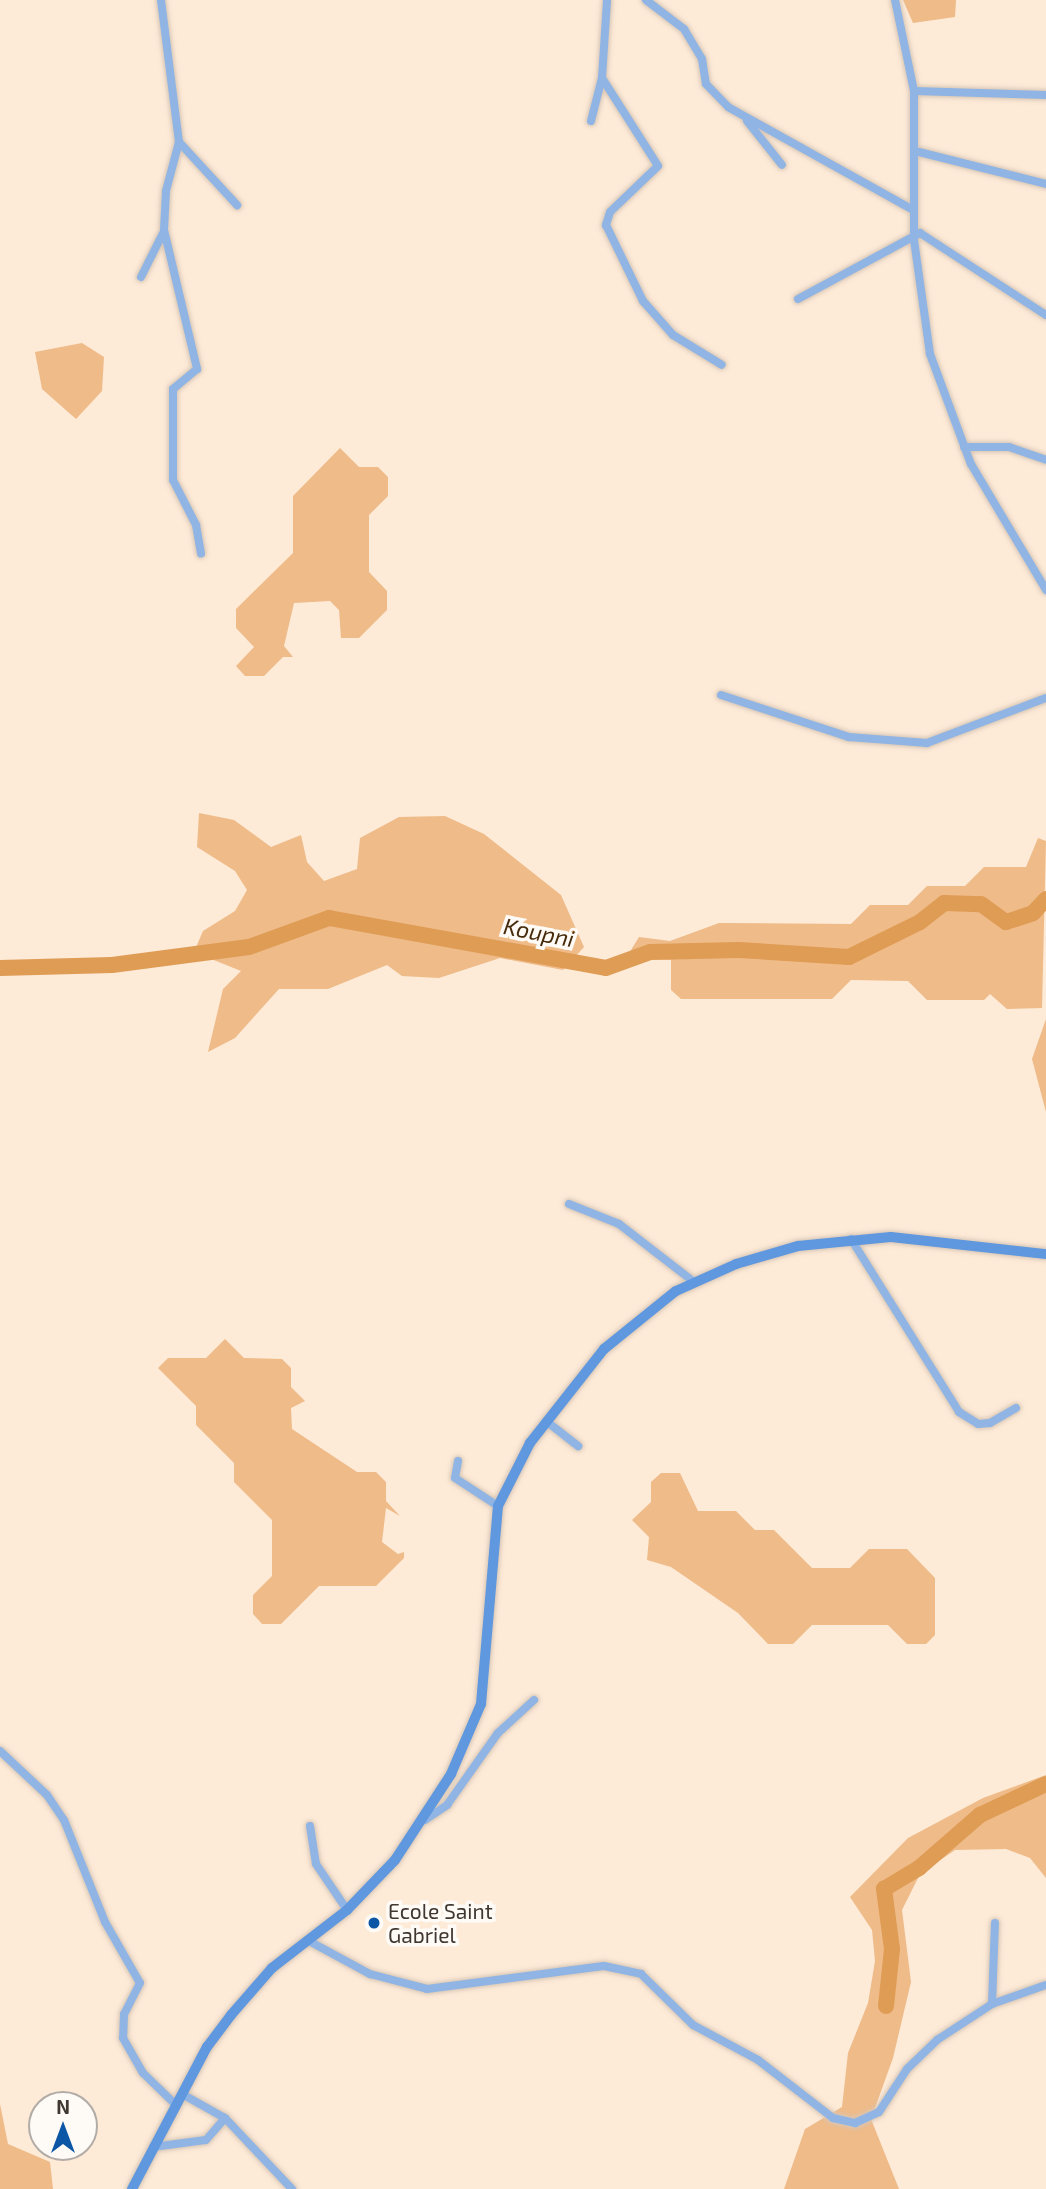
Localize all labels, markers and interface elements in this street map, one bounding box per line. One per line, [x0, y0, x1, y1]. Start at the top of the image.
water label: Koupni [501, 912, 577, 952]
place label: Ecole Saint Gabriel [388, 1898, 493, 1948]
marker: Ecole Saint Gabriel [366, 1915, 382, 1931]
north arrow [28, 2091, 98, 2161]
text: N [56, 2095, 70, 2118]

